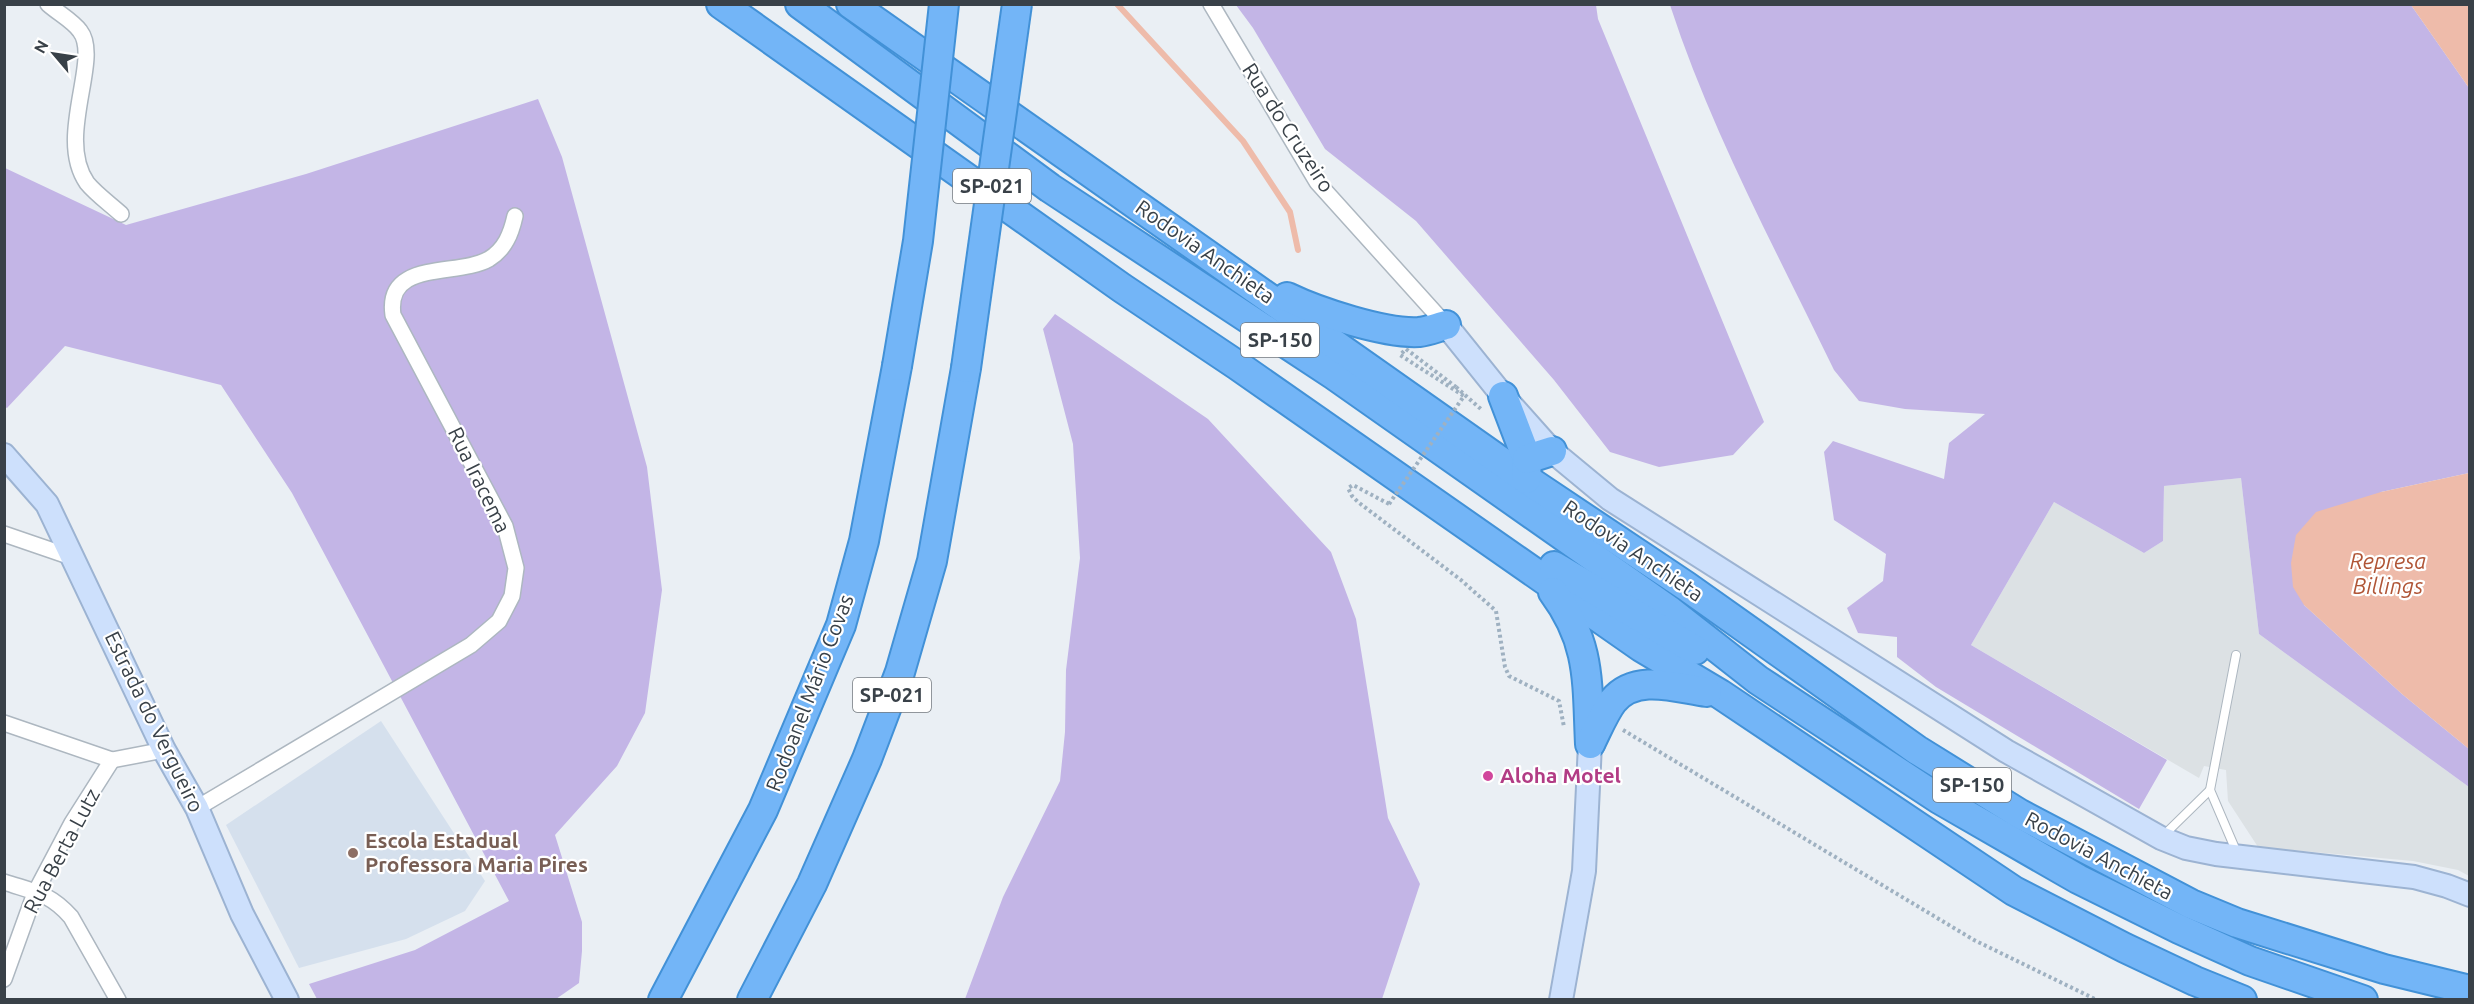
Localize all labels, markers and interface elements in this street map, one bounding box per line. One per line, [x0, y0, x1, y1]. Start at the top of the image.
north arrow [24, 24, 84, 84]
text: N [30, 37, 52, 56]
street label: Rua do Cruzeiro [1238, 58, 1340, 197]
road number: SP-021 [953, 169, 1031, 203]
street label: Rodovia Anchieta [1132, 194, 1280, 308]
road number: SP-150 [1241, 323, 1319, 357]
street label: Rua Iracema [444, 423, 516, 537]
street label: Rodovia Anchieta [1559, 494, 1708, 606]
water label: Represa Billings [2350, 548, 2426, 598]
street label: Rodoanel Mário Covas [760, 591, 858, 795]
street label: Estrada do Vergueiro [101, 627, 209, 816]
road number: SP-021 [853, 678, 931, 712]
place label: Aloha Motel [1500, 763, 1621, 787]
road number: SP-150 [1933, 768, 2011, 802]
marker: Aloha Motel [1481, 769, 1495, 783]
street label: Rua Berta Lutz [18, 784, 104, 917]
street label: Rodovia Anchieta [2021, 806, 2177, 904]
place label: Escola Estadual Professora Maria Pires [365, 828, 588, 876]
marker: Escola Estadual Professora Maria Pires [346, 846, 360, 860]

